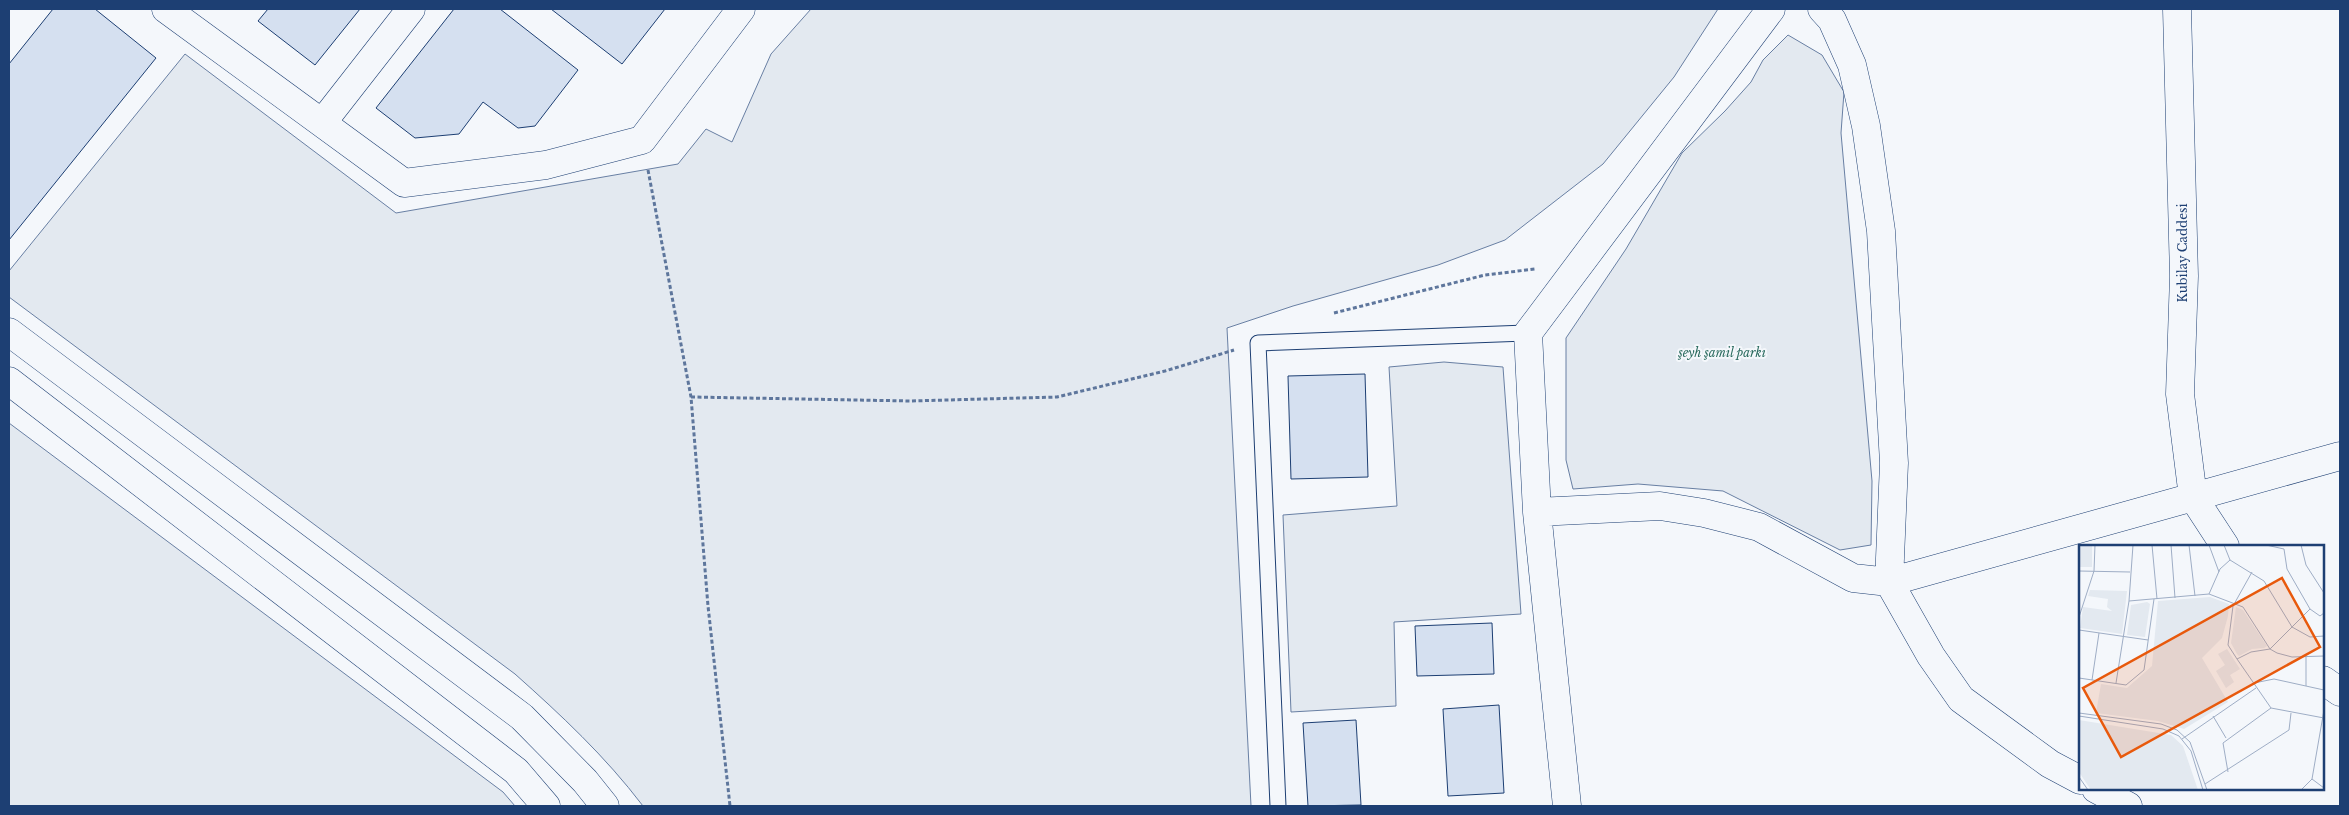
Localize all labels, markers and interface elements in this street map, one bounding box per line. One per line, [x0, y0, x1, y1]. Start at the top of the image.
street label: Kubilay Caddesi [2175, 203, 2190, 303]
park label: şeyh şamil parkı [1677, 345, 1766, 360]
inset map [2079, 545, 2324, 790]

